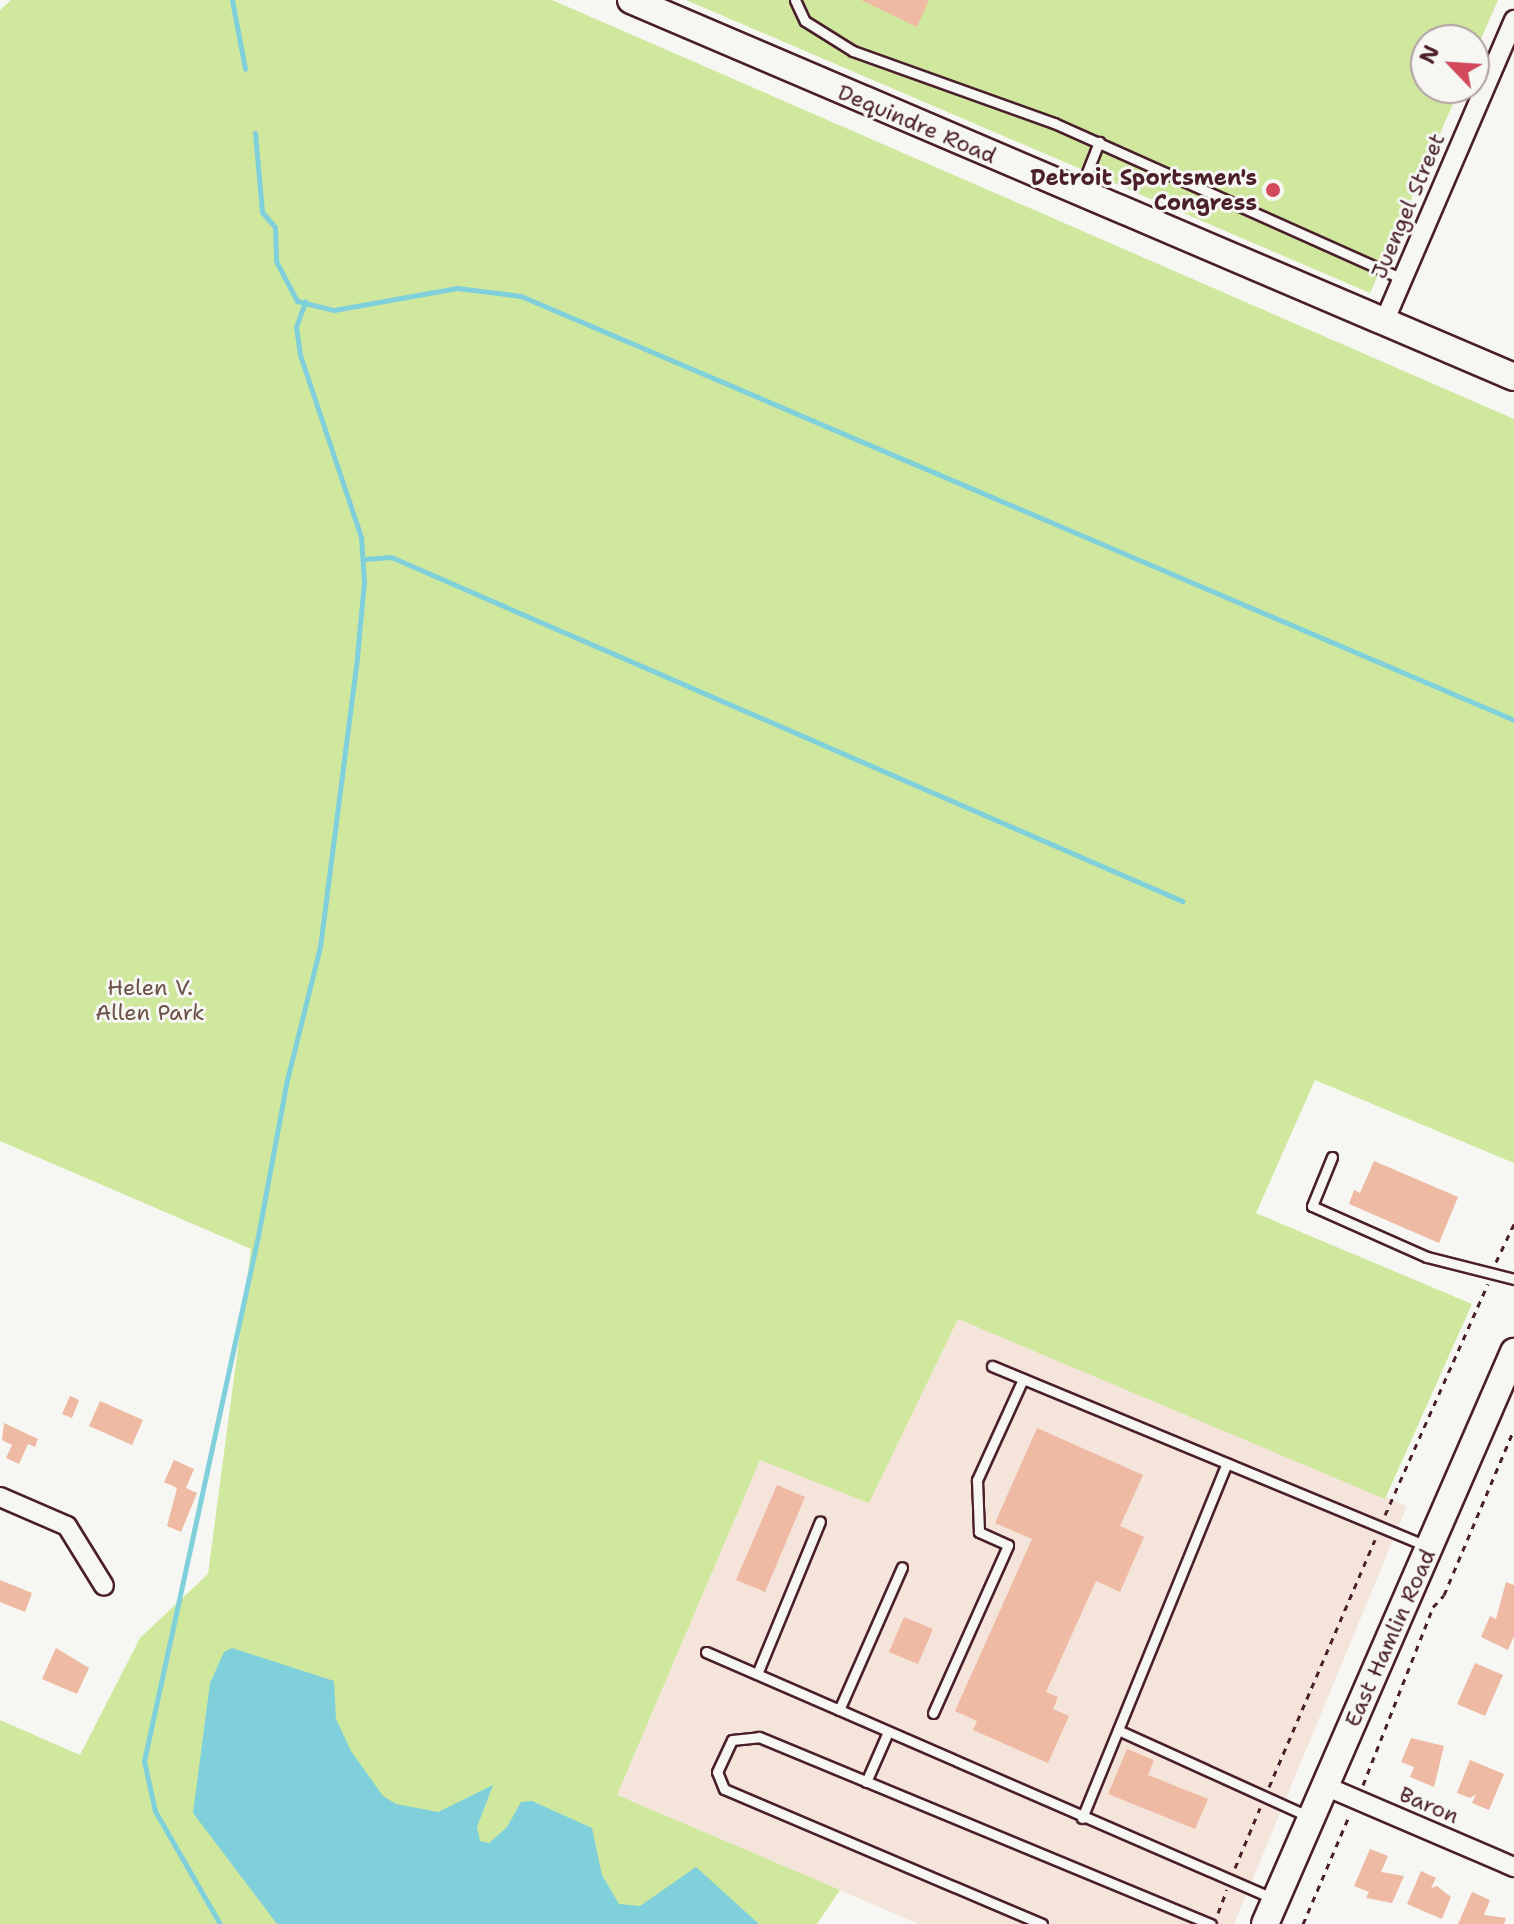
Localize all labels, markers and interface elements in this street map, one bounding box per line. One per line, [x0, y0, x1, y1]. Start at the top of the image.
north arrow [1410, 24, 1490, 104]
text: N [1413, 40, 1446, 69]
street label: Dequindre Road [834, 79, 1000, 169]
street label: Juengel Street [1365, 129, 1451, 283]
place label: Detroit Sportsmen's Congress [1030, 164, 1257, 216]
marker: Detroit Sportsmen's Congress [1264, 181, 1282, 199]
park label: Helen V. Allen Park [95, 974, 205, 1026]
street label: East Hamlin Road [1339, 1545, 1441, 1731]
street label: Baron [1395, 1781, 1463, 1829]

